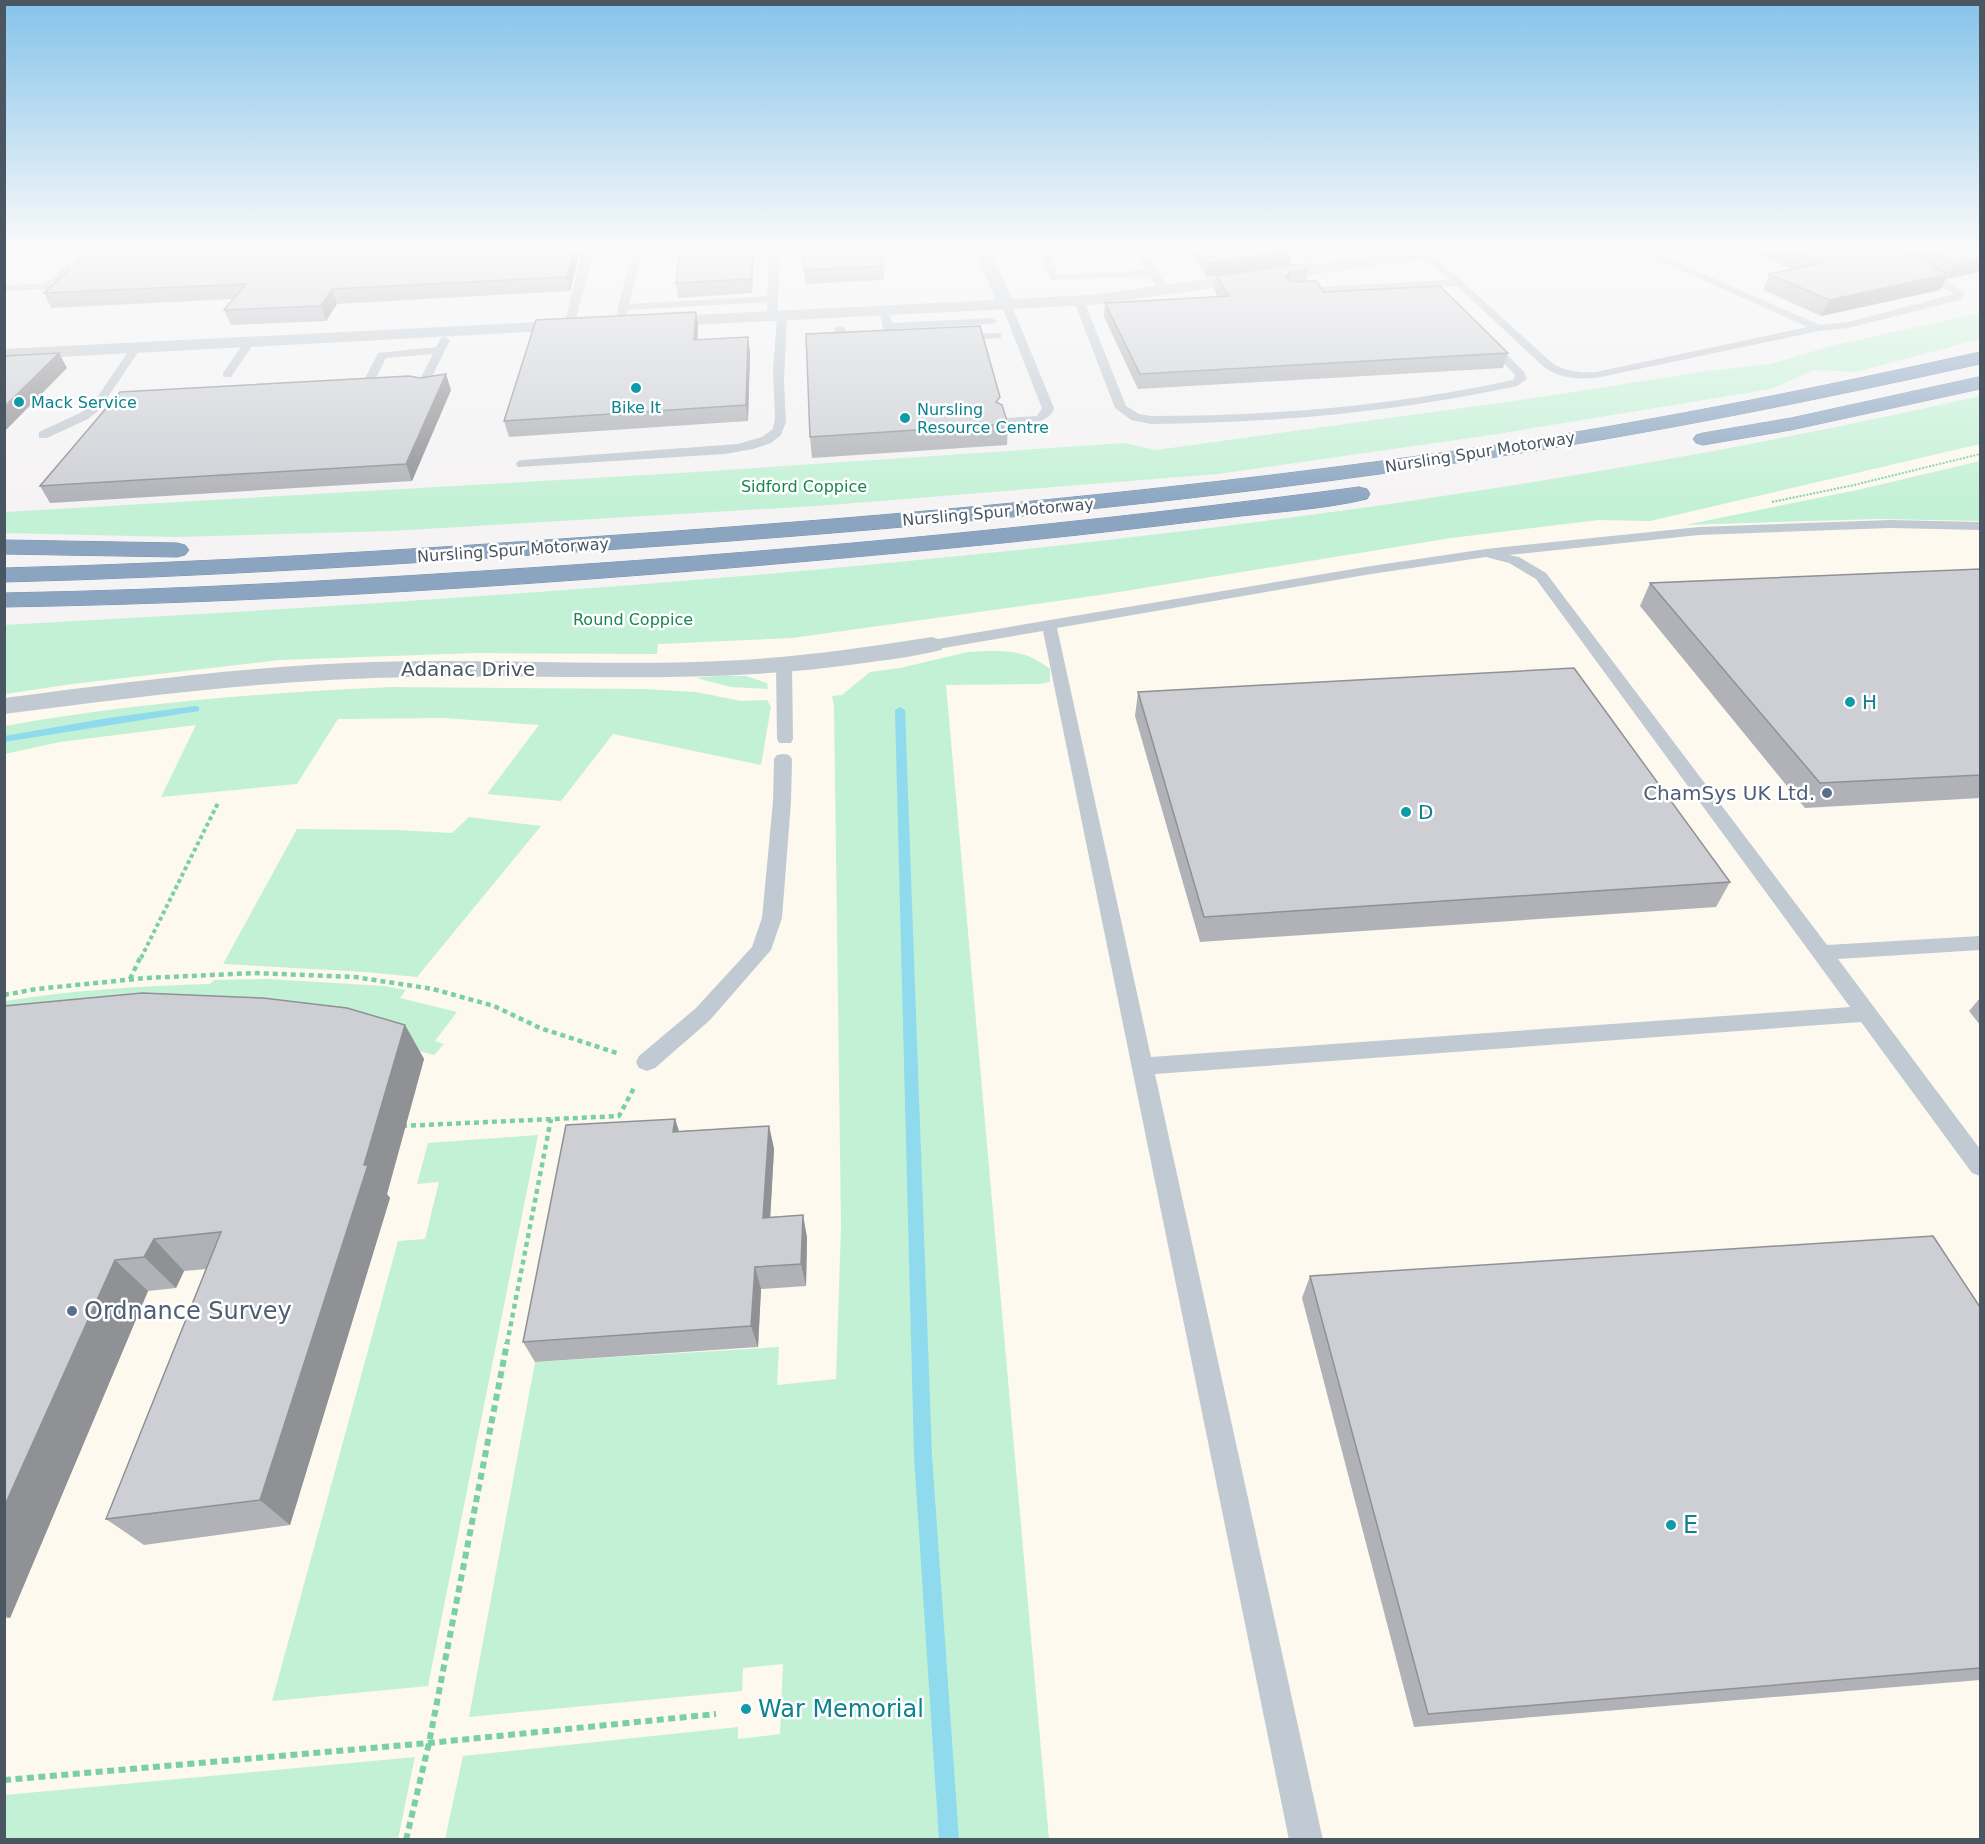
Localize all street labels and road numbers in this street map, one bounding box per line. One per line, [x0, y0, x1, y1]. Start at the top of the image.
street label: Nursling Spur Motorway [1384, 428, 1576, 476]
street label: Nursling Spur Motorway [902, 494, 1094, 530]
street label: Nursling Spur Motorway [417, 534, 609, 566]
street label: Adanac Drive [401, 657, 535, 681]

